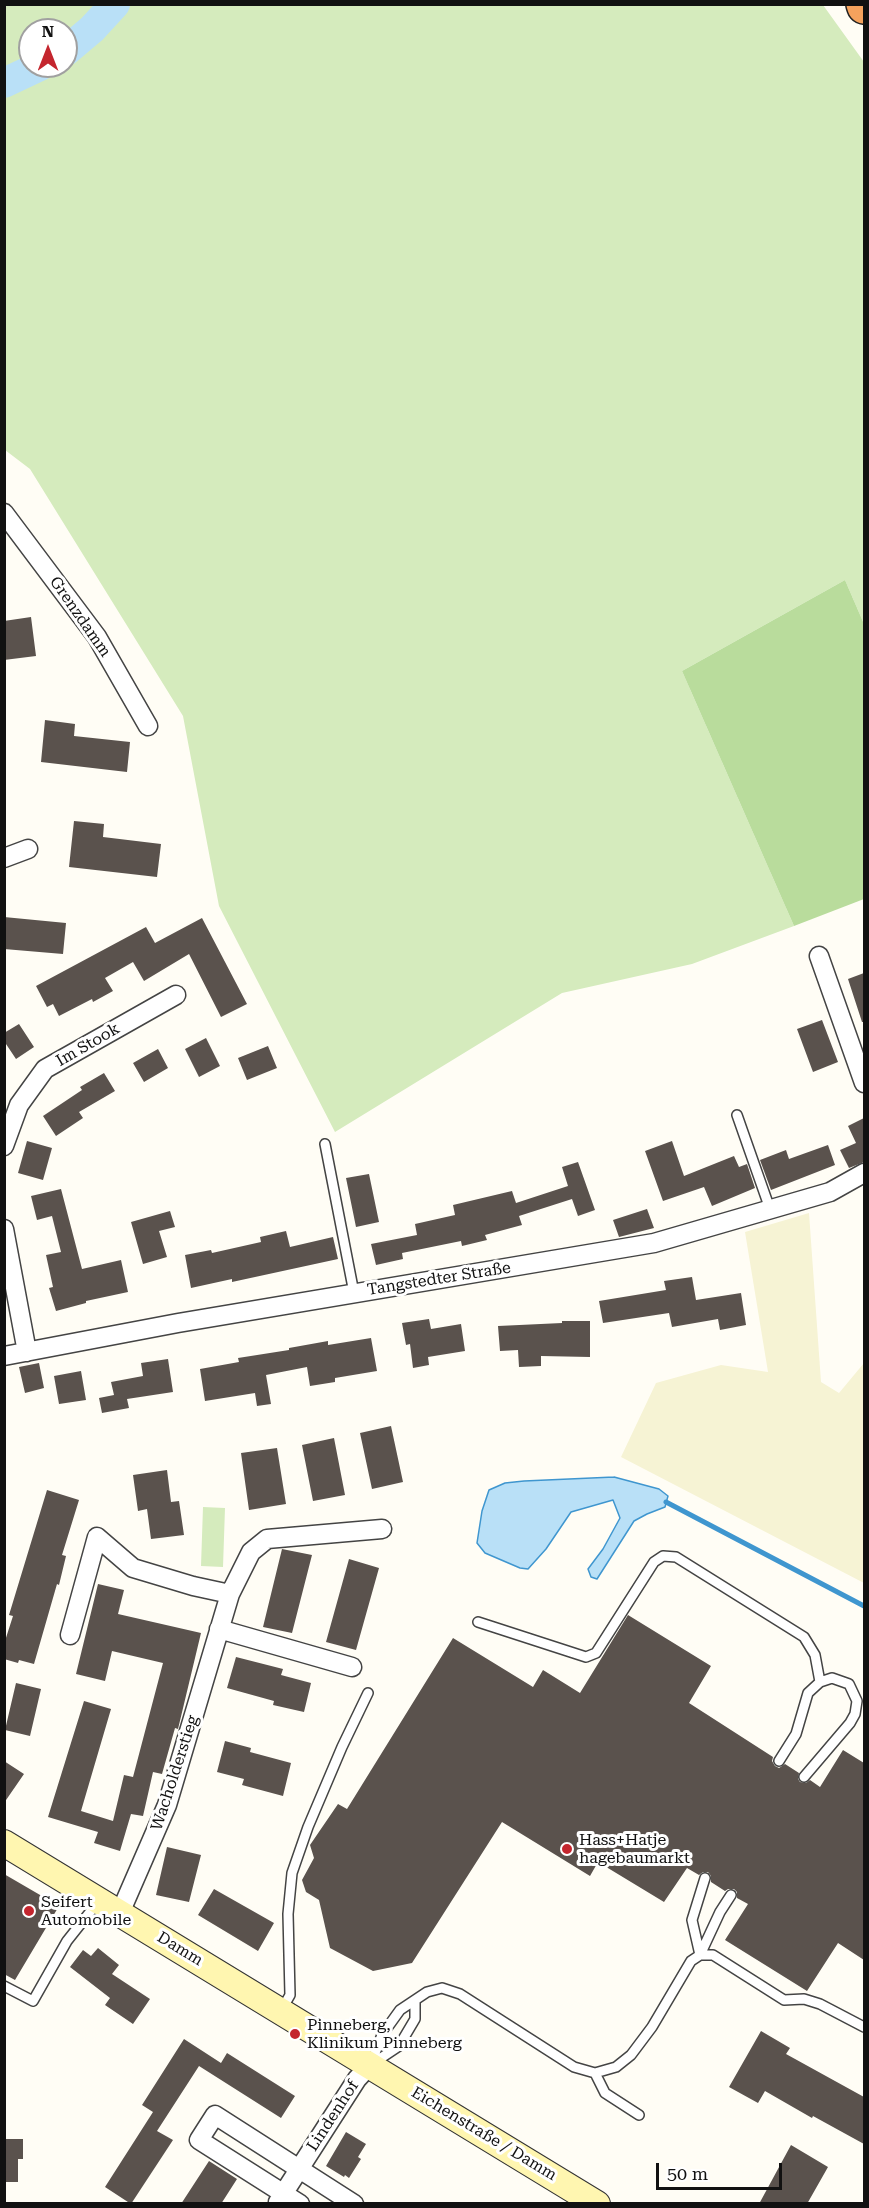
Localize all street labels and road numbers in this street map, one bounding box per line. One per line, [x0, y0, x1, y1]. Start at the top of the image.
street label: Grenzdamm [45, 573, 115, 661]
street label: Im Stook [53, 1019, 123, 1071]
street label: Tangstedter Straße [366, 1258, 512, 1300]
street label: Wacholderstieg [147, 1713, 203, 1833]
street label: Damm [154, 1928, 206, 1970]
street label: Lindenhof [303, 2077, 363, 2155]
street label: Eichenstraße / Damm [408, 2083, 560, 2185]

